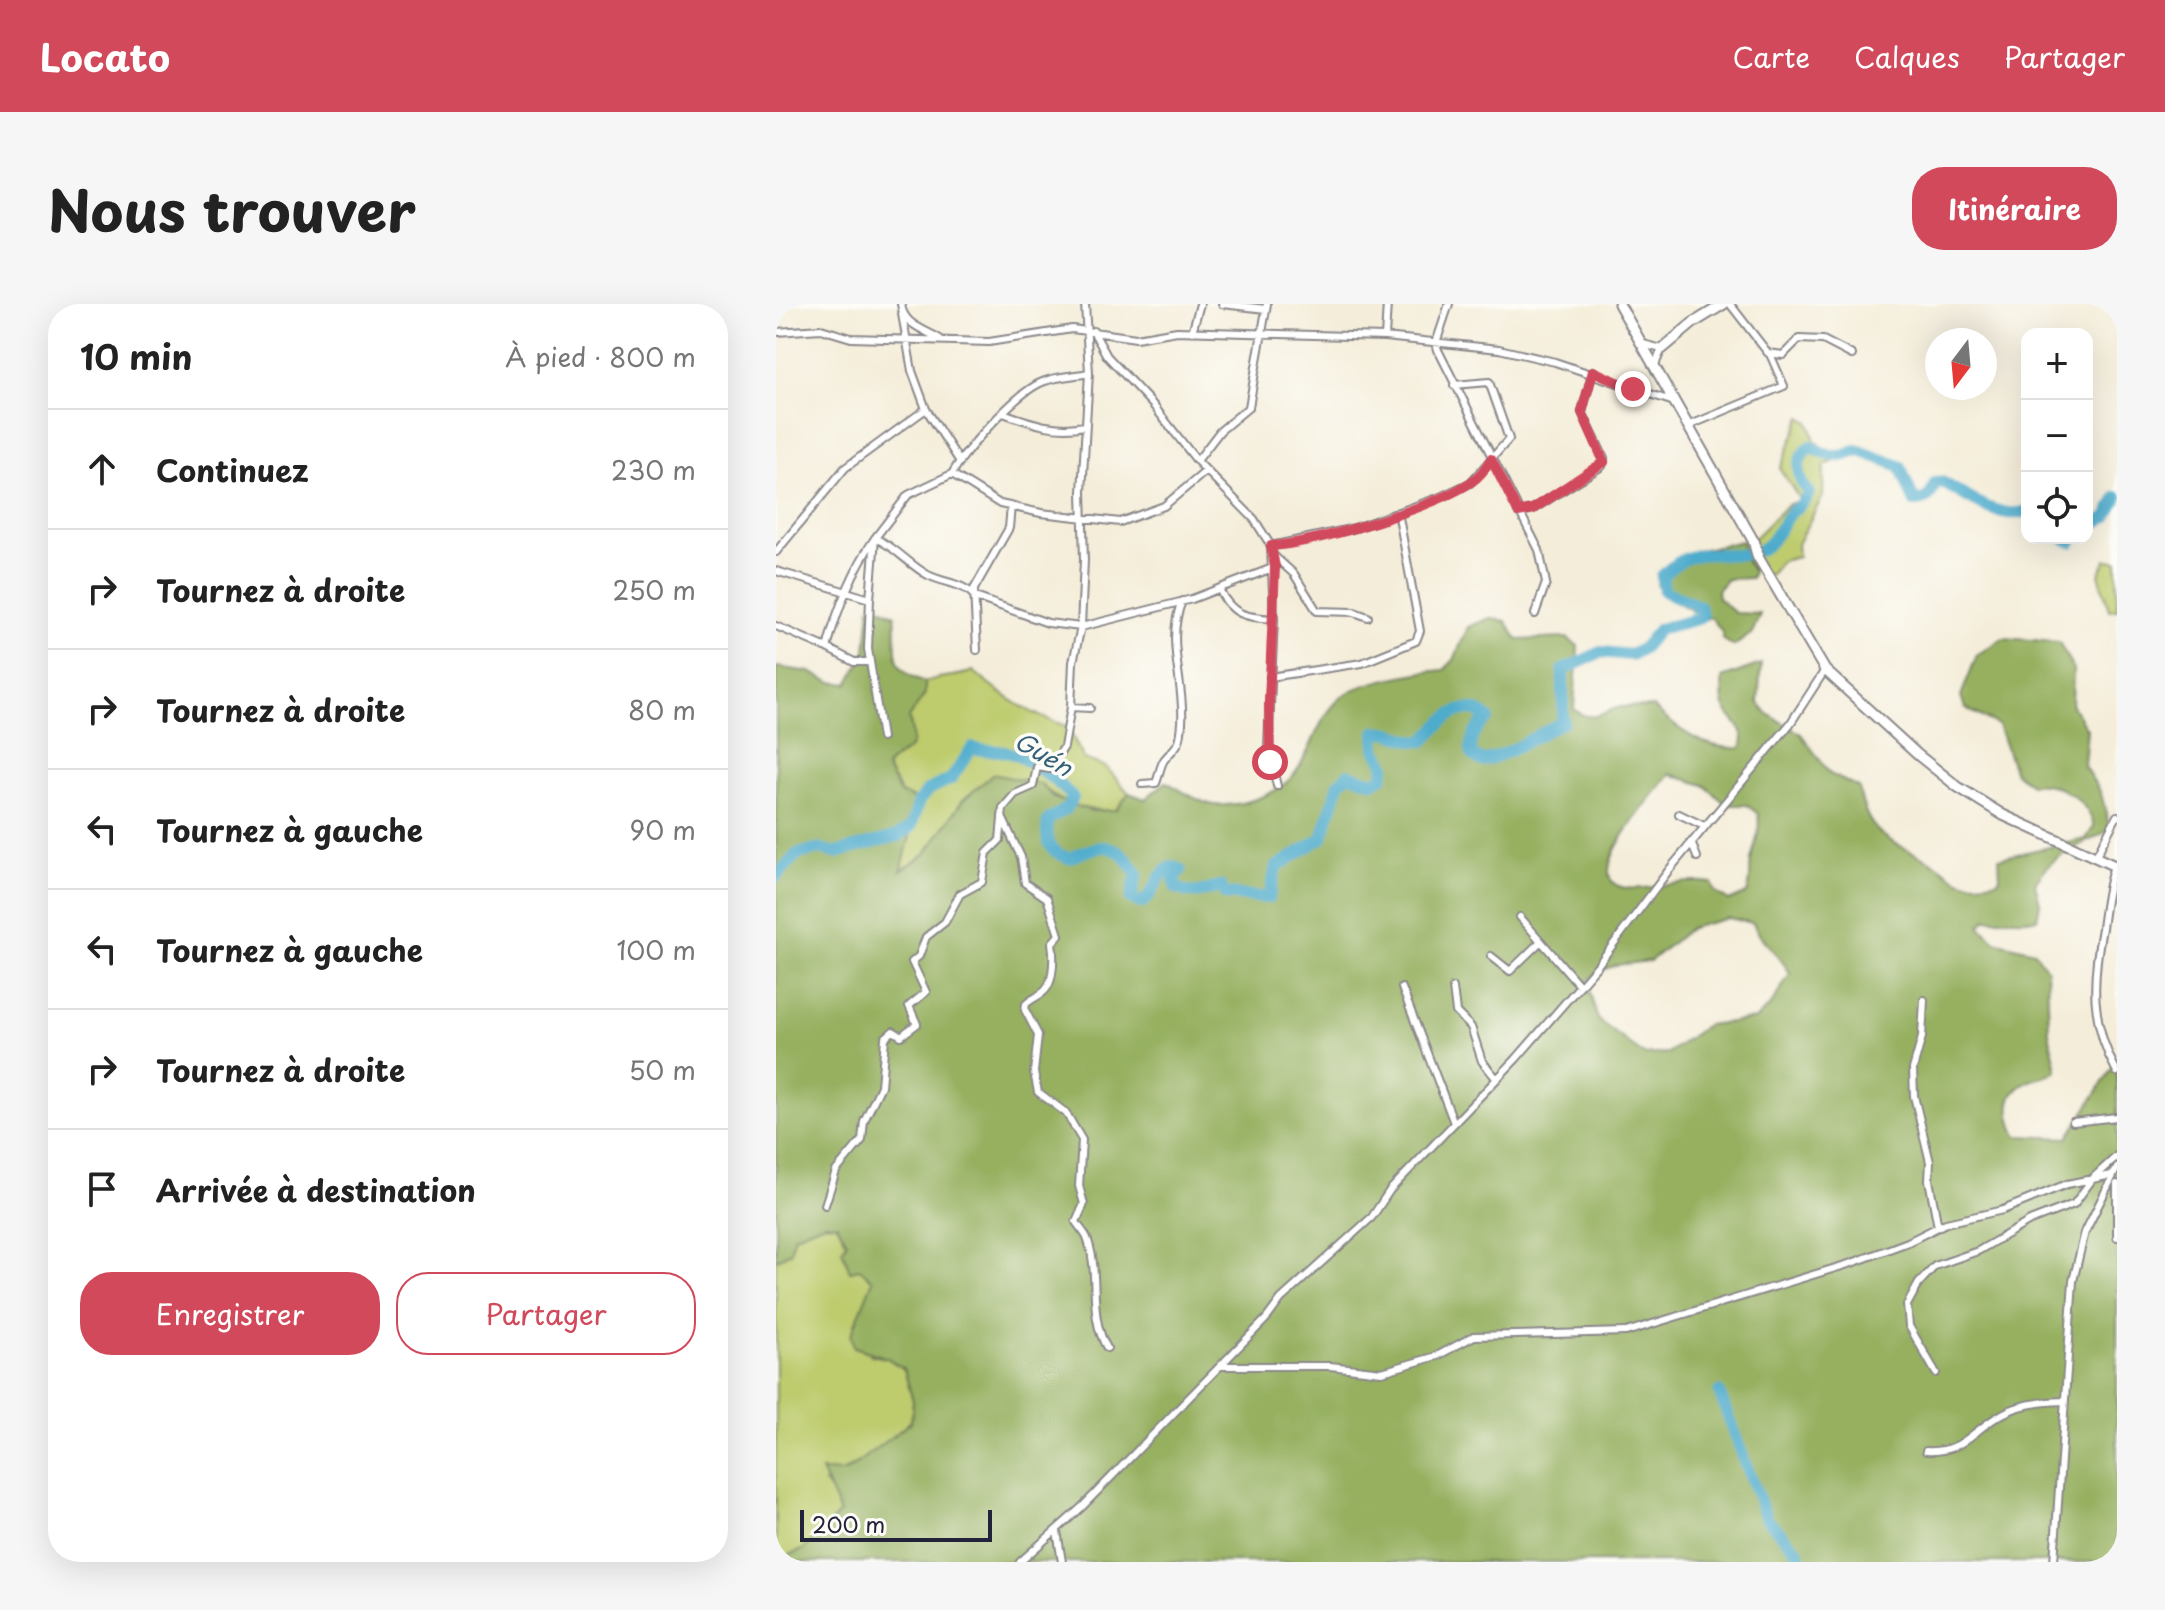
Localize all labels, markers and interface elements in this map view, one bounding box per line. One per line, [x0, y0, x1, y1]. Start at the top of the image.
text: Locato [40, 28, 170, 85]
text: Carte [1732, 35, 1810, 78]
text: Calques [1854, 35, 1960, 78]
text: Partager [2004, 35, 2125, 78]
text: Nous trouver [48, 166, 416, 251]
button: Itinéraire [1912, 167, 2117, 250]
north arrow [1925, 328, 1997, 400]
map controls [2021, 328, 2093, 544]
button: + [2021, 328, 2093, 400]
text: 10 min [80, 330, 193, 382]
text: À pied · 800 m [505, 337, 696, 376]
route end [1615, 371, 1651, 407]
button: − [2021, 400, 2093, 472]
icon: ahead [80, 447, 124, 491]
text: Continuez [156, 447, 309, 492]
text: 230 m [611, 450, 696, 489]
button: locate [2021, 472, 2093, 544]
icon: right [80, 567, 124, 611]
text: Tournez à droite [156, 567, 405, 612]
text: 250 m [612, 570, 696, 609]
icon: right [80, 687, 124, 731]
text: Tournez à droite [156, 687, 405, 732]
text: 80 m [628, 690, 696, 729]
water label: Guén [1008, 722, 1081, 785]
route start [1252, 744, 1288, 780]
icon: left [80, 807, 124, 851]
text: Tournez à gauche [156, 807, 423, 852]
text: 90 m [629, 810, 696, 849]
icon: left [80, 927, 124, 971]
text: Tournez à gauche [156, 927, 423, 972]
text: 100 m [616, 930, 696, 969]
icon: right [80, 1047, 124, 1091]
text: Tournez à droite [156, 1047, 405, 1092]
text: 50 m [629, 1050, 696, 1089]
icon: arrive [80, 1167, 124, 1211]
text: Arrivée à destination [156, 1167, 476, 1212]
button: Enregistrer [80, 1272, 380, 1355]
button: Partager [396, 1272, 696, 1355]
scale bar [800, 1506, 992, 1542]
text: 200 m [812, 1507, 885, 1540]

